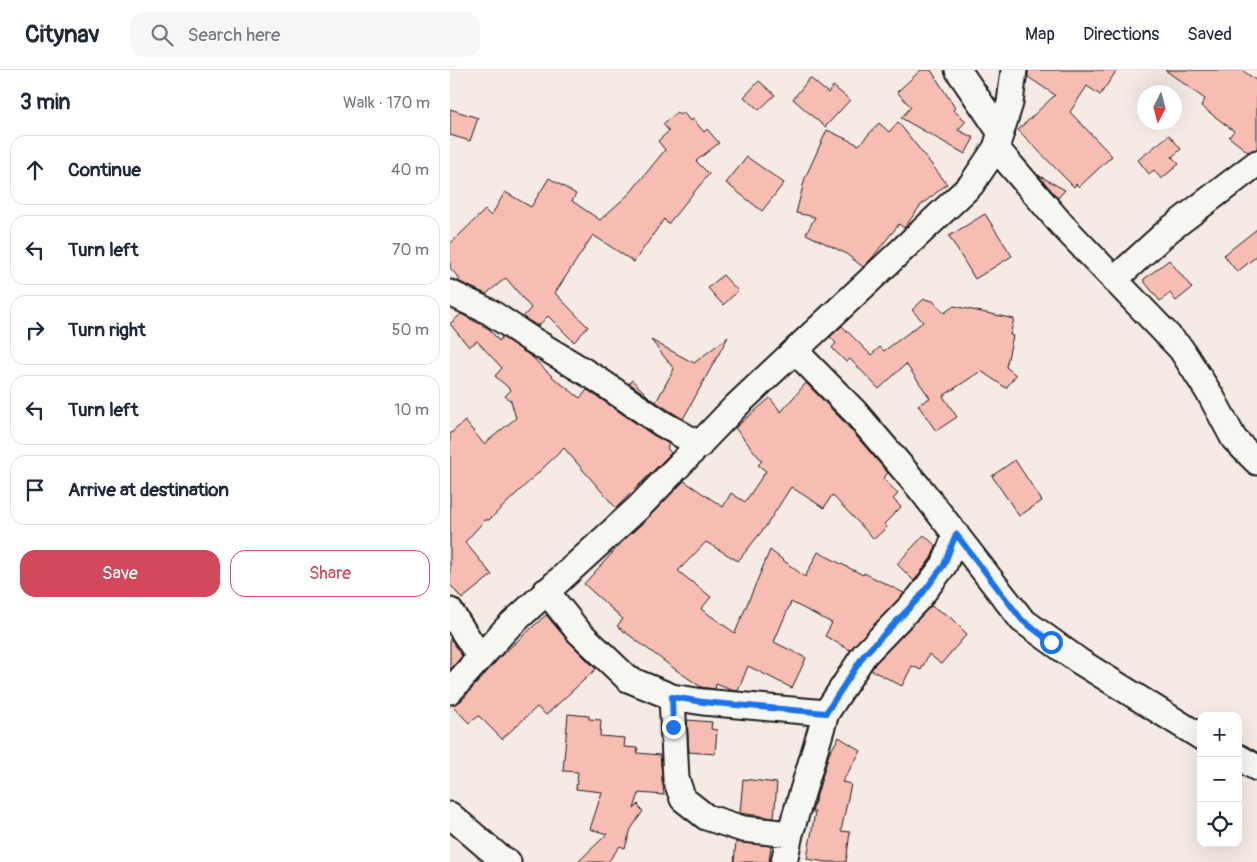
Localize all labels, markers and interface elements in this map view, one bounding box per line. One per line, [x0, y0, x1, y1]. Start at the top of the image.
search box [130, 12, 480, 57]
text: Citynav [25, 20, 100, 49]
icon: search [148, 21, 176, 49]
text: Search here [188, 23, 280, 47]
text: Map [1025, 23, 1055, 46]
text: Directions [1083, 23, 1159, 46]
text: Saved [1187, 23, 1232, 46]
north arrow [1137, 85, 1182, 130]
text: 3 min [20, 89, 70, 116]
text: Walk · 170 m [343, 93, 430, 113]
icon: ahead [21, 156, 49, 184]
text: Continue [68, 158, 141, 182]
text: 40 m [391, 160, 429, 180]
icon: left [21, 236, 49, 264]
text: Turn left [68, 238, 138, 262]
text: 70 m [392, 240, 429, 260]
icon: right [21, 316, 49, 344]
text: Turn right [68, 318, 146, 342]
text: 50 m [392, 320, 429, 340]
icon: left [21, 396, 49, 424]
text: Turn left [68, 398, 138, 422]
text: 10 m [394, 400, 429, 420]
icon: arrive [21, 476, 49, 504]
text: Arrive at destination [68, 478, 229, 502]
button: Save [20, 550, 220, 597]
button: Share [230, 550, 430, 597]
route start [1040, 631, 1063, 654]
map controls [1197, 712, 1242, 847]
button: + [1197, 712, 1242, 757]
route end [662, 716, 685, 739]
button: − [1197, 757, 1242, 802]
button: locate [1197, 802, 1242, 847]

